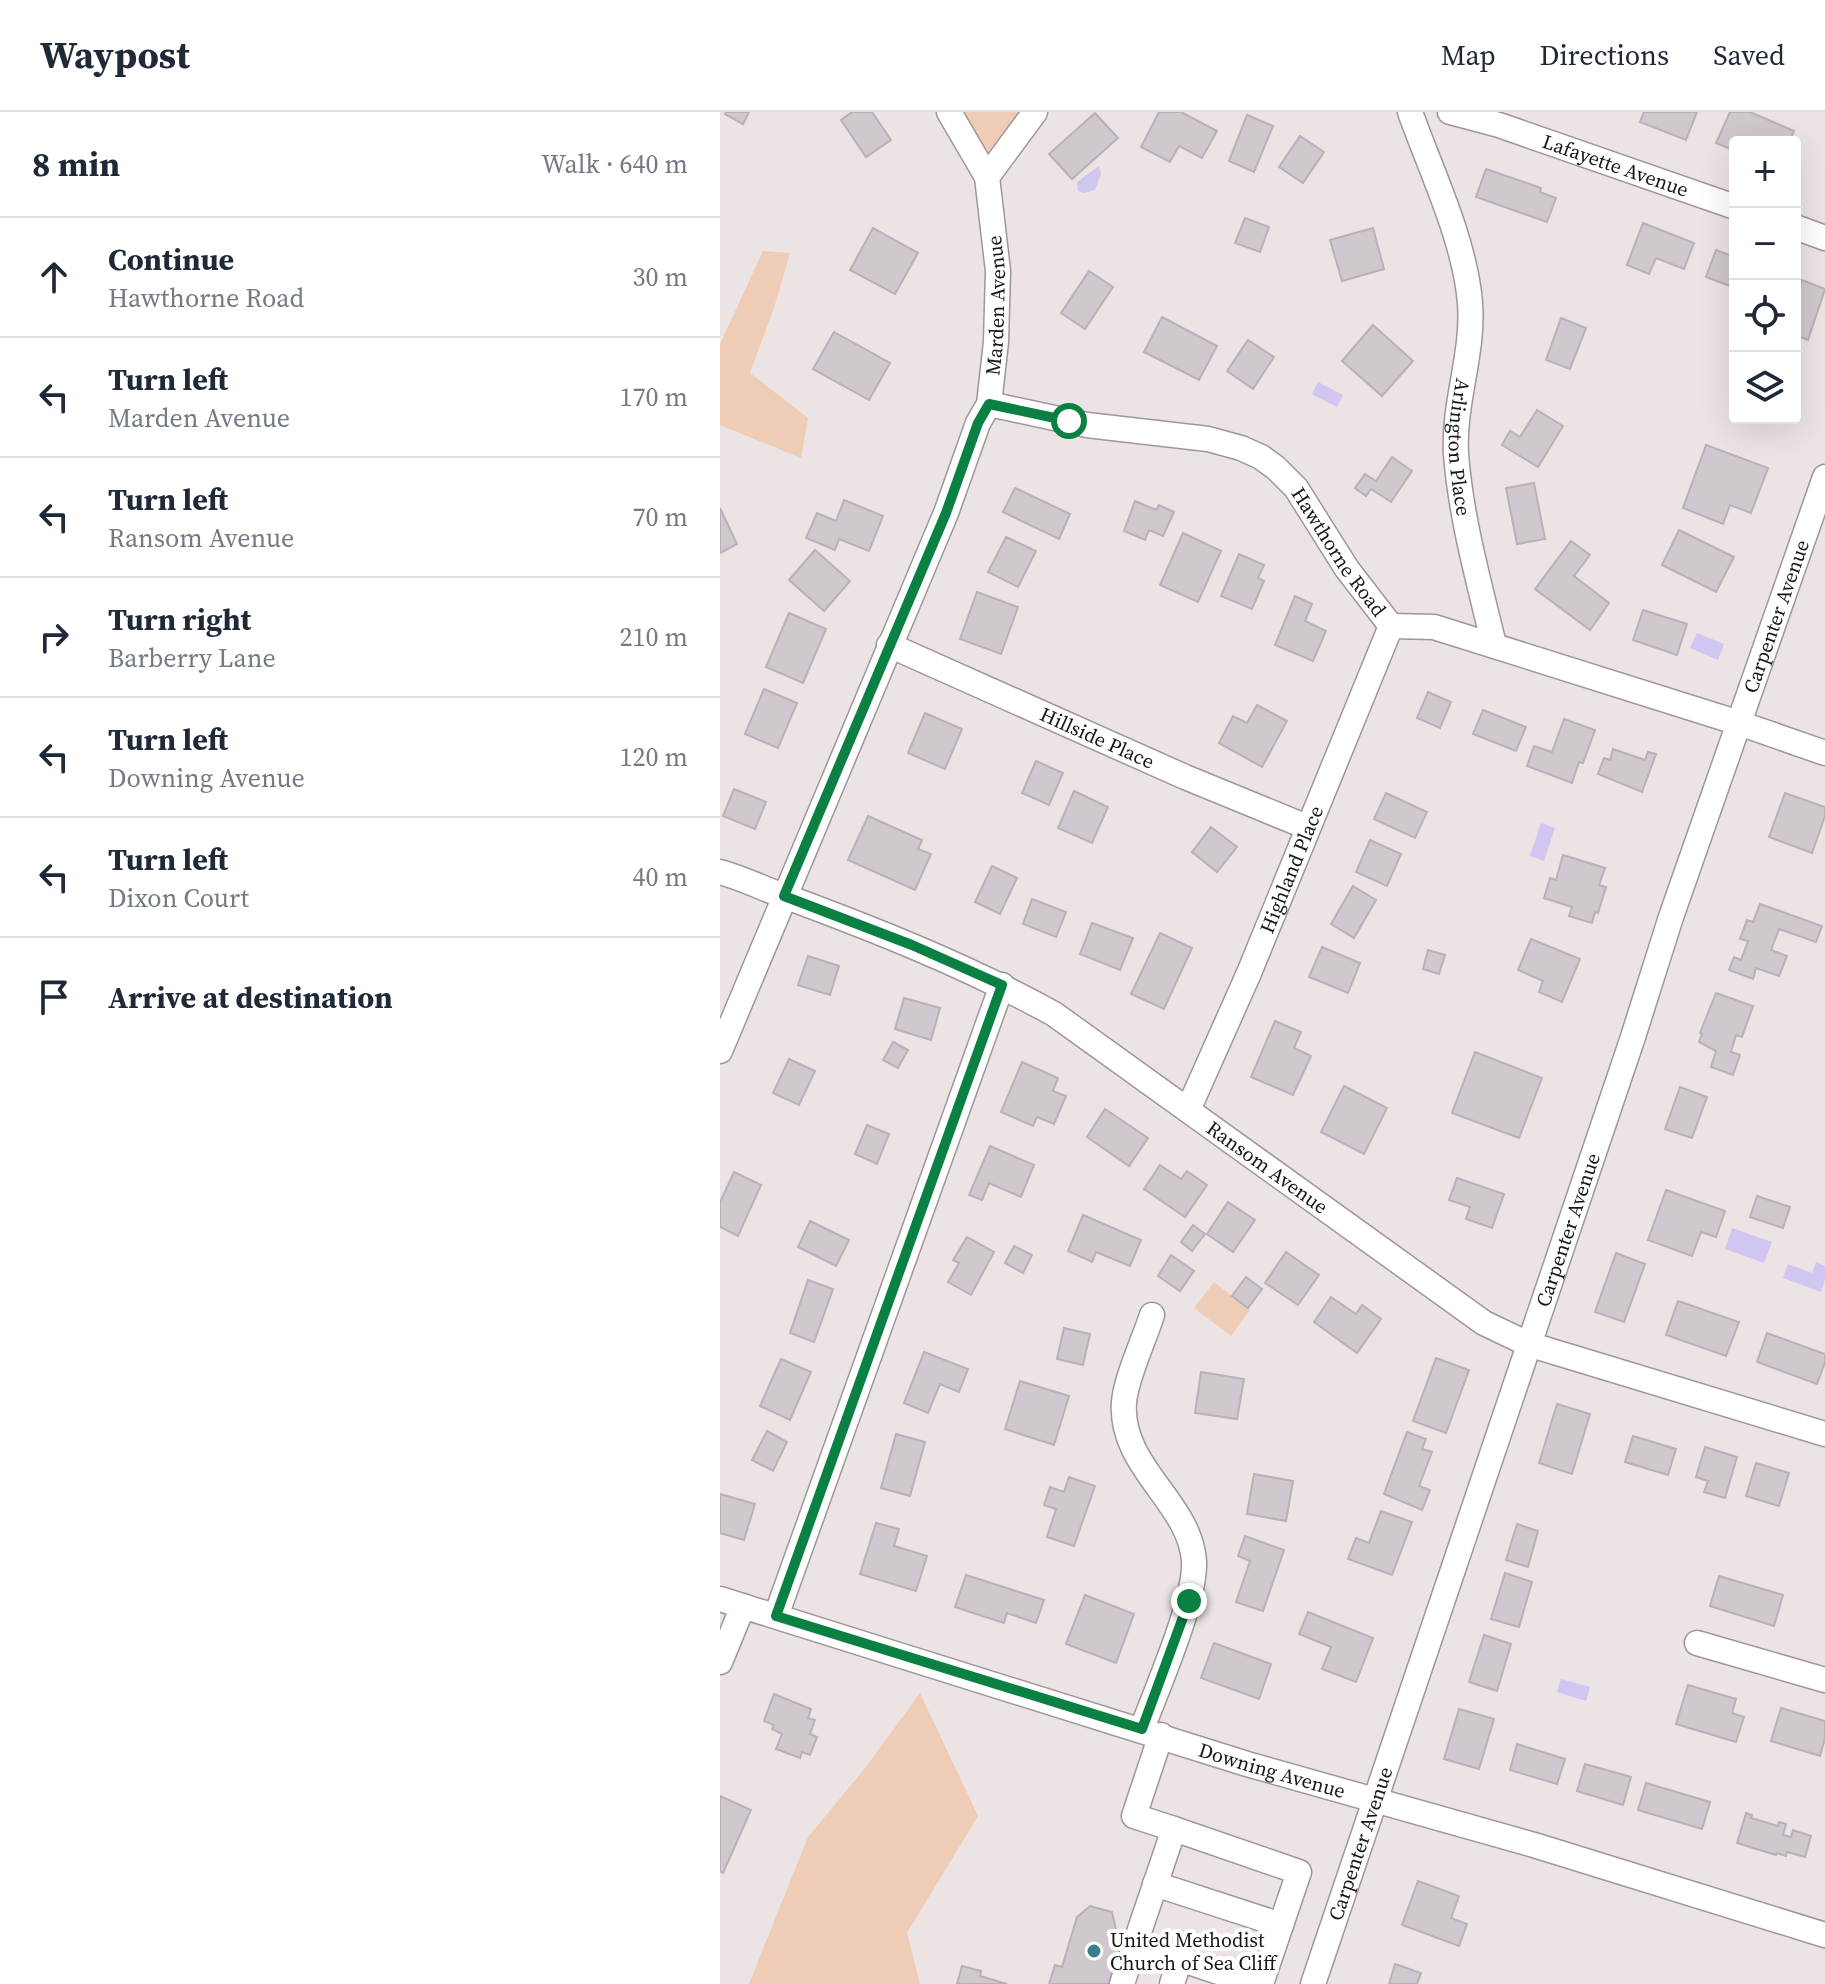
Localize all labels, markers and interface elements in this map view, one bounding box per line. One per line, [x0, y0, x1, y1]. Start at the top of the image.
text: Waypost [40, 29, 190, 81]
text: Map [1441, 36, 1496, 74]
text: Directions [1540, 36, 1669, 74]
text: Saved [1713, 36, 1785, 74]
street label: Lafayette Avenue [1539, 127, 1692, 204]
map controls [1729, 136, 1801, 424]
button: + [1729, 136, 1801, 208]
text: 8 min [32, 141, 120, 187]
text: Walk · 640 m [541, 146, 688, 182]
button: − [1729, 208, 1801, 280]
street label: Marden Avenue [978, 234, 1012, 377]
text: Continue [108, 239, 234, 280]
icon: ahead [32, 255, 76, 299]
text: 30 m [633, 259, 688, 295]
text: Hawthorne Road [108, 280, 304, 316]
button: locate [1729, 280, 1801, 352]
button: layers [1729, 352, 1801, 424]
text: Turn left [108, 359, 228, 400]
icon: left [32, 375, 76, 419]
street label: Arlington Place [1442, 376, 1478, 518]
text: 170 m [620, 379, 688, 415]
text: Marden Avenue [108, 400, 290, 436]
route start [1051, 403, 1087, 439]
text: Turn left [108, 479, 228, 520]
street label: Hawthorne Road [1285, 482, 1393, 623]
icon: left [32, 495, 76, 539]
text: 70 m [633, 499, 688, 535]
text: Ransom Avenue [108, 520, 294, 556]
street label: Carpenter Avenue [1736, 536, 1816, 697]
text: Turn right [108, 599, 251, 640]
icon: right [32, 615, 76, 659]
text: 210 m [620, 619, 688, 655]
text: Barberry Lane [108, 640, 276, 676]
street label: Hillside Place [1036, 700, 1159, 776]
text: Turn left [108, 719, 228, 760]
icon: left [32, 735, 76, 779]
text: 120 m [620, 739, 688, 775]
text: Downing Avenue [108, 760, 305, 796]
street label: Highland Place [1253, 801, 1330, 937]
text: Turn left [108, 839, 228, 880]
icon: left [32, 855, 76, 899]
text: 40 m [633, 859, 688, 895]
text: Dixon Court [108, 880, 249, 916]
icon: arrive [32, 975, 76, 1019]
text: Arrive at destination [108, 977, 393, 1018]
street label: Ransom Avenue [1201, 1114, 1334, 1220]
street label: Carpenter Avenue [1529, 1149, 1607, 1310]
route end [1171, 1583, 1207, 1619]
street label: Downing Avenue [1195, 1736, 1348, 1805]
street label: Carpenter Avenue [1321, 1763, 1399, 1924]
place label: United Methodist Church of Sea Cliff [1110, 1926, 1278, 1977]
marker: United Methodist Church of Sea Cliff [1085, 1942, 1103, 1960]

